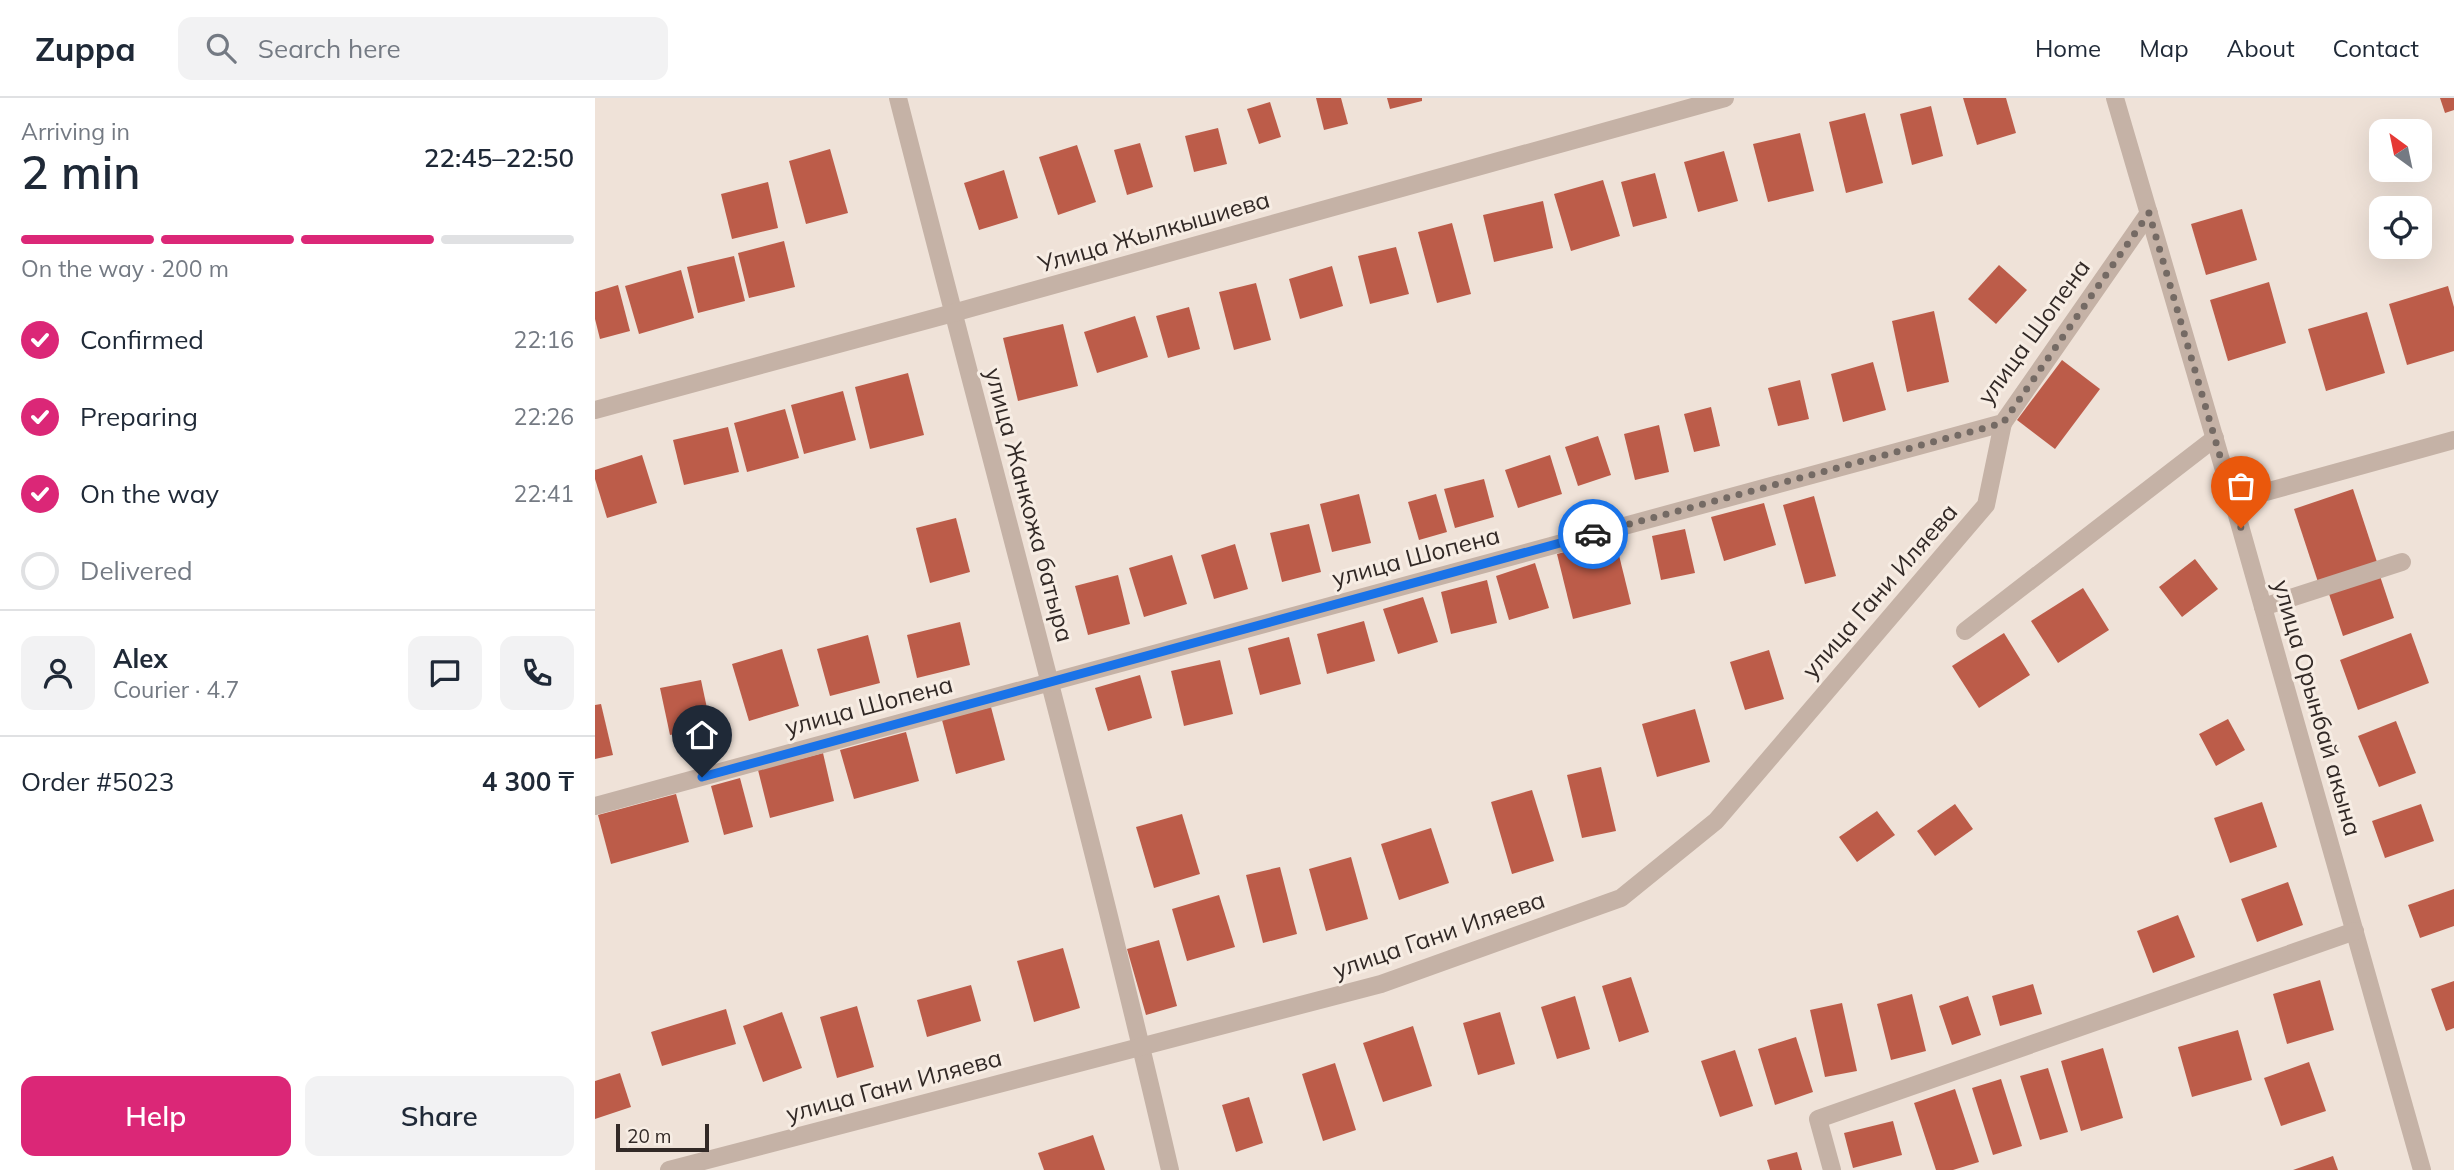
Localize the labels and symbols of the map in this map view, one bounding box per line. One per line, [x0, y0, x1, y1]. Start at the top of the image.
north arrow [2369, 119, 2433, 182]
street label: Улица Жылкышиева [1033, 184, 1273, 279]
street label: улица Шопена [1970, 253, 2096, 410]
street label: улица Жанкожа батыра [979, 364, 1081, 645]
pin [2211, 456, 2271, 528]
street label: улица Гани Иляева [1795, 497, 1964, 684]
courier [1558, 499, 1628, 569]
street label: улица Шопена [1328, 519, 1503, 593]
street label: улица Орынбай акына [2267, 576, 2369, 839]
street label: улица Шопена [781, 668, 956, 742]
pin [672, 705, 732, 777]
street label: улица Гани Иляева [1329, 884, 1549, 984]
street label: улица Гани Иляева [782, 1042, 1005, 1128]
scale bar [616, 1121, 709, 1153]

